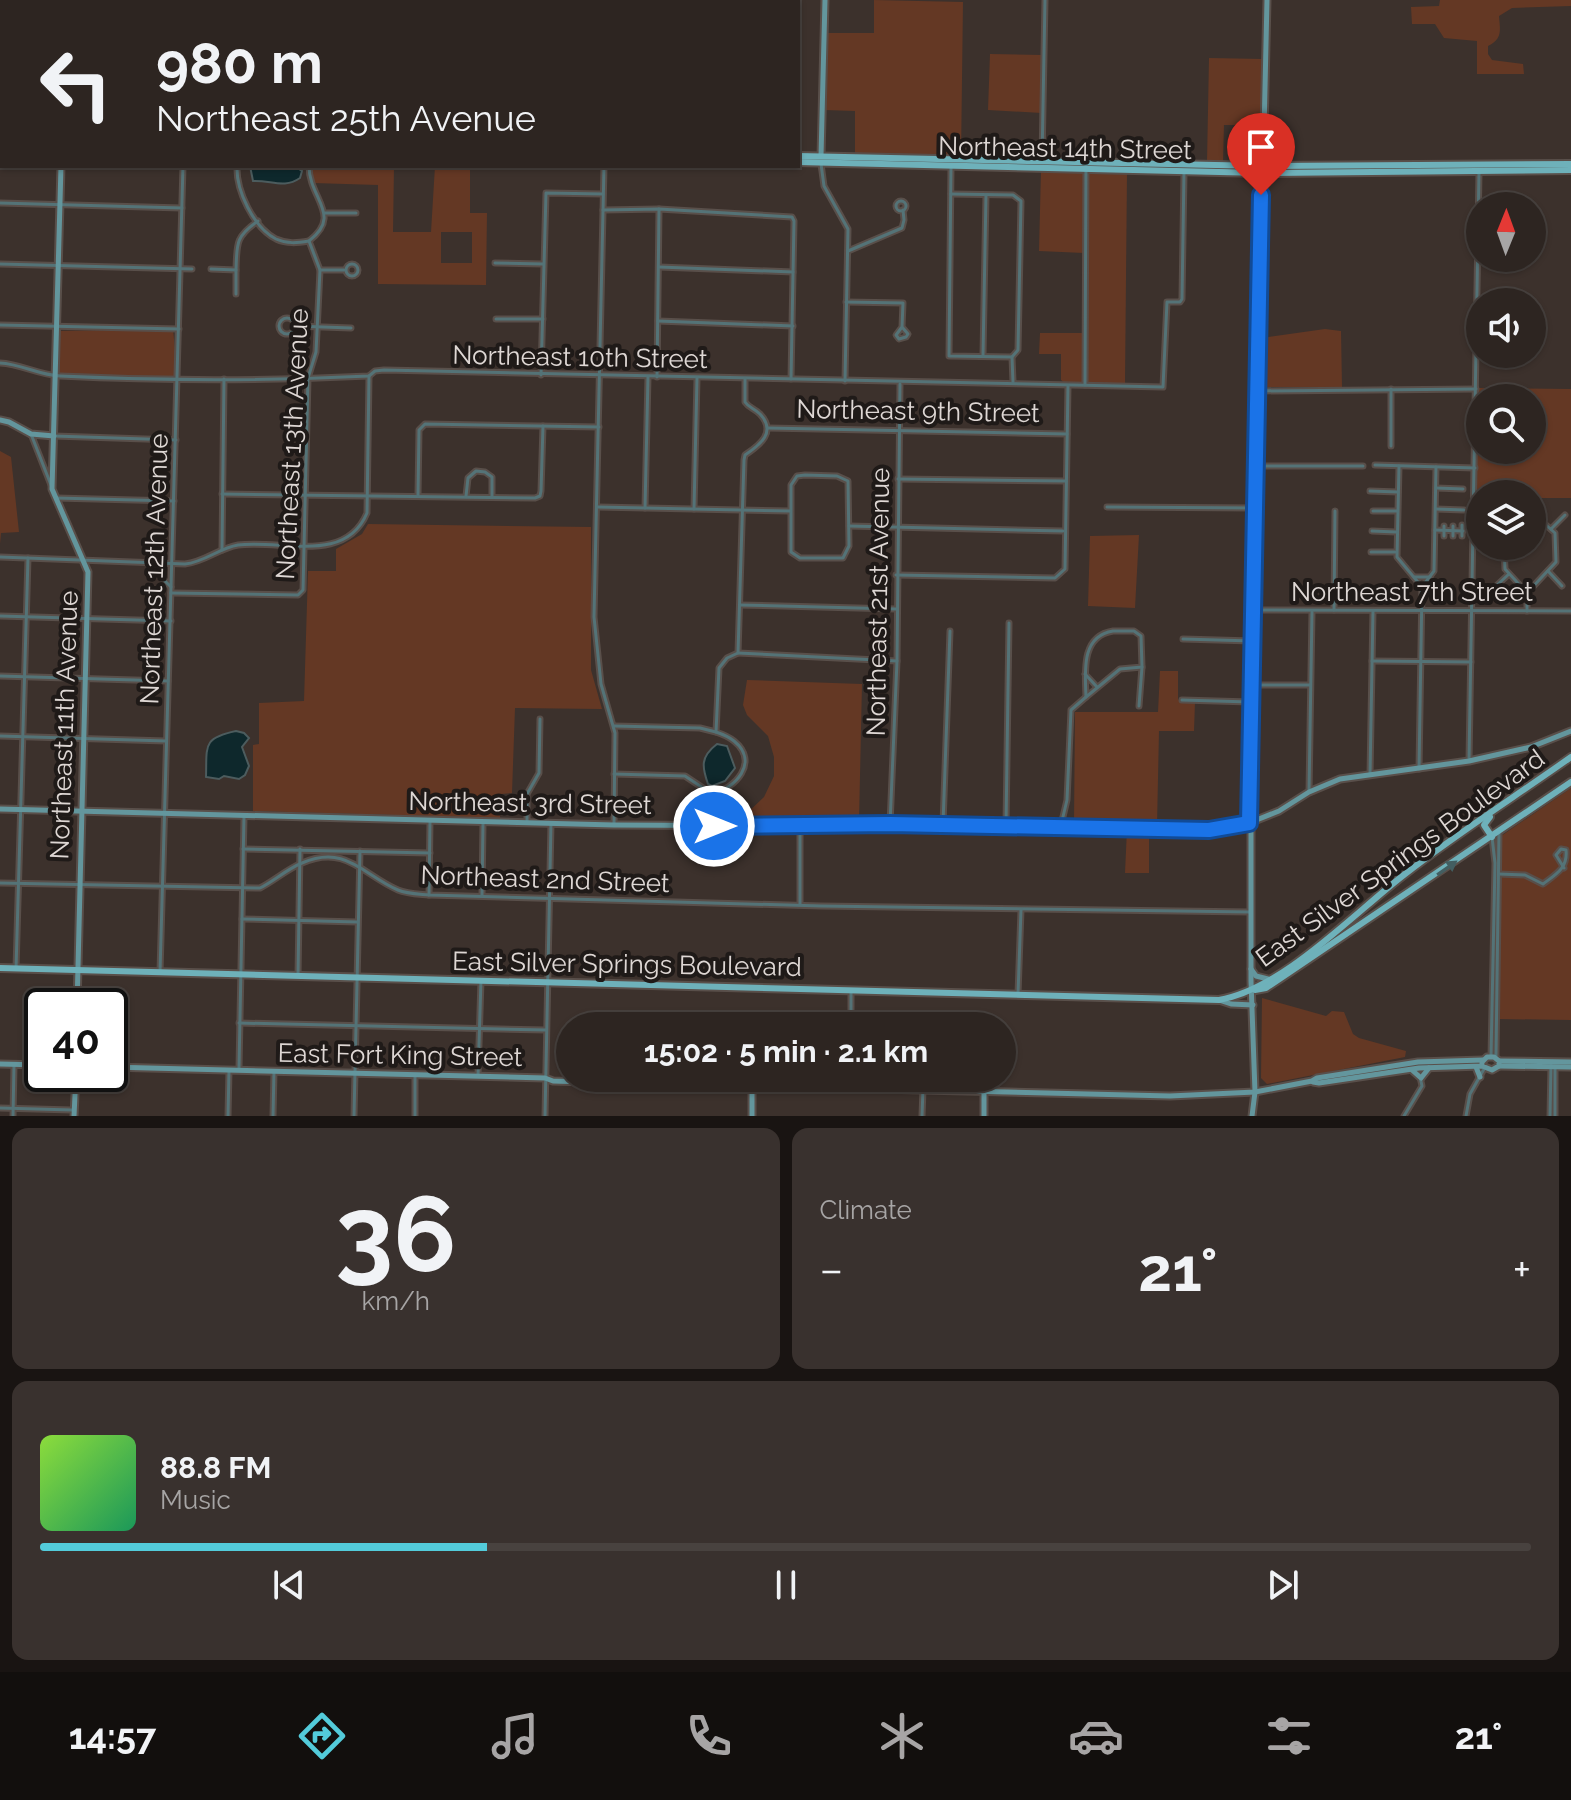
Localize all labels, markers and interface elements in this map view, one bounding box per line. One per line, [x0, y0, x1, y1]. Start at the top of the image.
text: 980 m [156, 30, 323, 96]
icon: left [24, 32, 128, 136]
text: Northeast 25th Avenue [156, 97, 536, 139]
pin [1227, 113, 1295, 195]
icon: arrive [1239, 125, 1283, 169]
street label: Northeast 14th Street [938, 131, 1192, 165]
north arrow [1466, 192, 1546, 272]
map controls [1466, 192, 1546, 560]
button: sound [1466, 288, 1546, 368]
street label: Northeast 13th Avenue [270, 308, 314, 580]
street label: Northeast 10th Street [452, 340, 708, 374]
button: search [1466, 384, 1546, 464]
street label: Northeast 9th Street [796, 394, 1040, 428]
street label: Northeast 12th Avenue [134, 433, 174, 705]
street label: Northeast 21st Avenue [861, 467, 895, 737]
button: layers [1466, 480, 1546, 560]
street label: Northeast 7th Street [1291, 577, 1533, 607]
street label: Northeast 11th Avenue [44, 590, 84, 860]
street label: East Silver Springs Boulevard [1250, 743, 1550, 973]
position arrow [672, 784, 756, 868]
street label: Northeast 3rd Street [408, 786, 652, 820]
street label: Northeast 2nd Street [420, 860, 670, 898]
one-way arrow [1437, 861, 1458, 876]
street label: East Silver Springs Boulevard [452, 946, 802, 982]
speed limit sign: 40 [24, 988, 128, 1092]
text: 15:02 · 5 min · 2.1 km [644, 1034, 928, 1069]
street label: East Fort King Street [277, 1038, 523, 1072]
text: 36 [335, 1173, 456, 1295]
text: Climate [820, 1195, 912, 1225]
text: 21° [1138, 1235, 1218, 1305]
text: − [820, 1244, 843, 1295]
text: + [1513, 1244, 1531, 1295]
text: km/h [361, 1286, 430, 1316]
text: 88.8 FM [160, 1450, 271, 1485]
text: Music [160, 1485, 231, 1515]
icon: previous [267, 1563, 311, 1607]
icon: pause [764, 1563, 808, 1607]
icon: next [1261, 1563, 1305, 1607]
icon: directions [294, 1708, 350, 1764]
icon: music [487, 1708, 543, 1764]
icon: phone [681, 1708, 737, 1764]
icon: climate [874, 1708, 930, 1764]
icon: car [1068, 1708, 1124, 1764]
icon: filters [1261, 1708, 1317, 1764]
text: 14:57 [69, 1715, 156, 1757]
text: 21° [1455, 1715, 1502, 1757]

